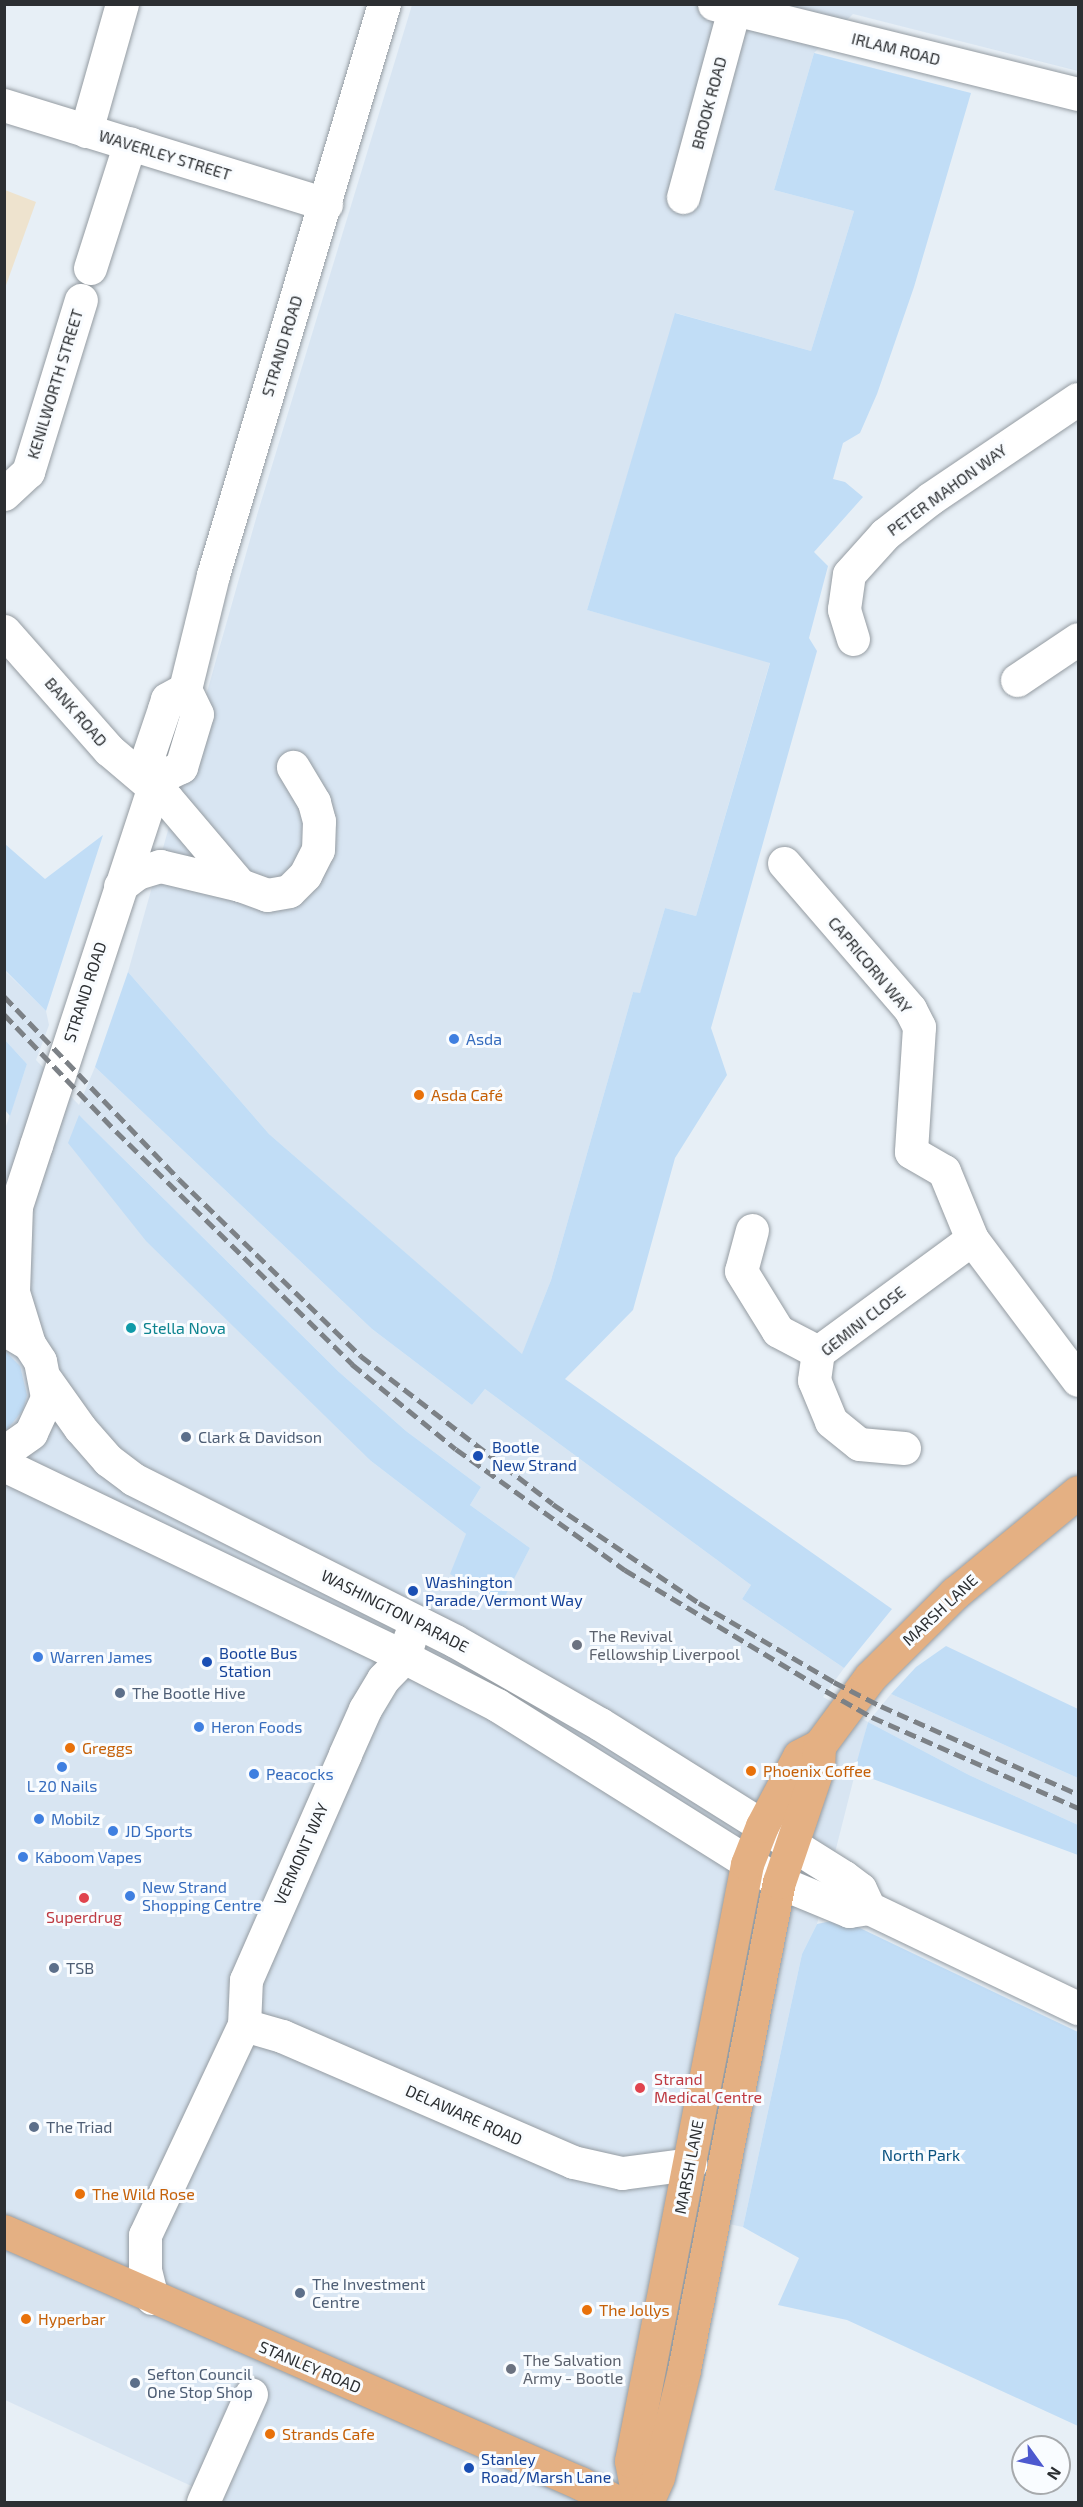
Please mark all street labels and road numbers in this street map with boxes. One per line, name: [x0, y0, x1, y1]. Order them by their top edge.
street label: IRLAM ROAD: [850, 29, 942, 69]
street label: BROOK ROAD: [687, 54, 731, 152]
street label: WAVERLEY STREET: [96, 126, 234, 184]
street label: STRAND ROAD: [258, 293, 306, 399]
street label: KENILWORTH STREET: [23, 307, 87, 461]
street label: PETER MAHON WAY: [883, 440, 1011, 540]
street label: BANK ROAD: [41, 674, 111, 750]
street label: CAPRICORN WAY: [824, 913, 916, 1017]
street label: STRAND ROAD: [60, 939, 110, 1045]
street label: GEMINI CLOSE: [817, 1282, 909, 1360]
street label: WASHINGTON PARADE: [318, 1566, 472, 1656]
street label: MARSH LANE: [899, 1570, 981, 1650]
street label: VERMONT WAY: [270, 1800, 332, 1908]
street label: DELAWARE ROAD: [403, 2081, 525, 2149]
street label: MARSH LANE: [670, 2118, 708, 2216]
street label: STANLEY ROAD: [256, 2337, 364, 2397]

